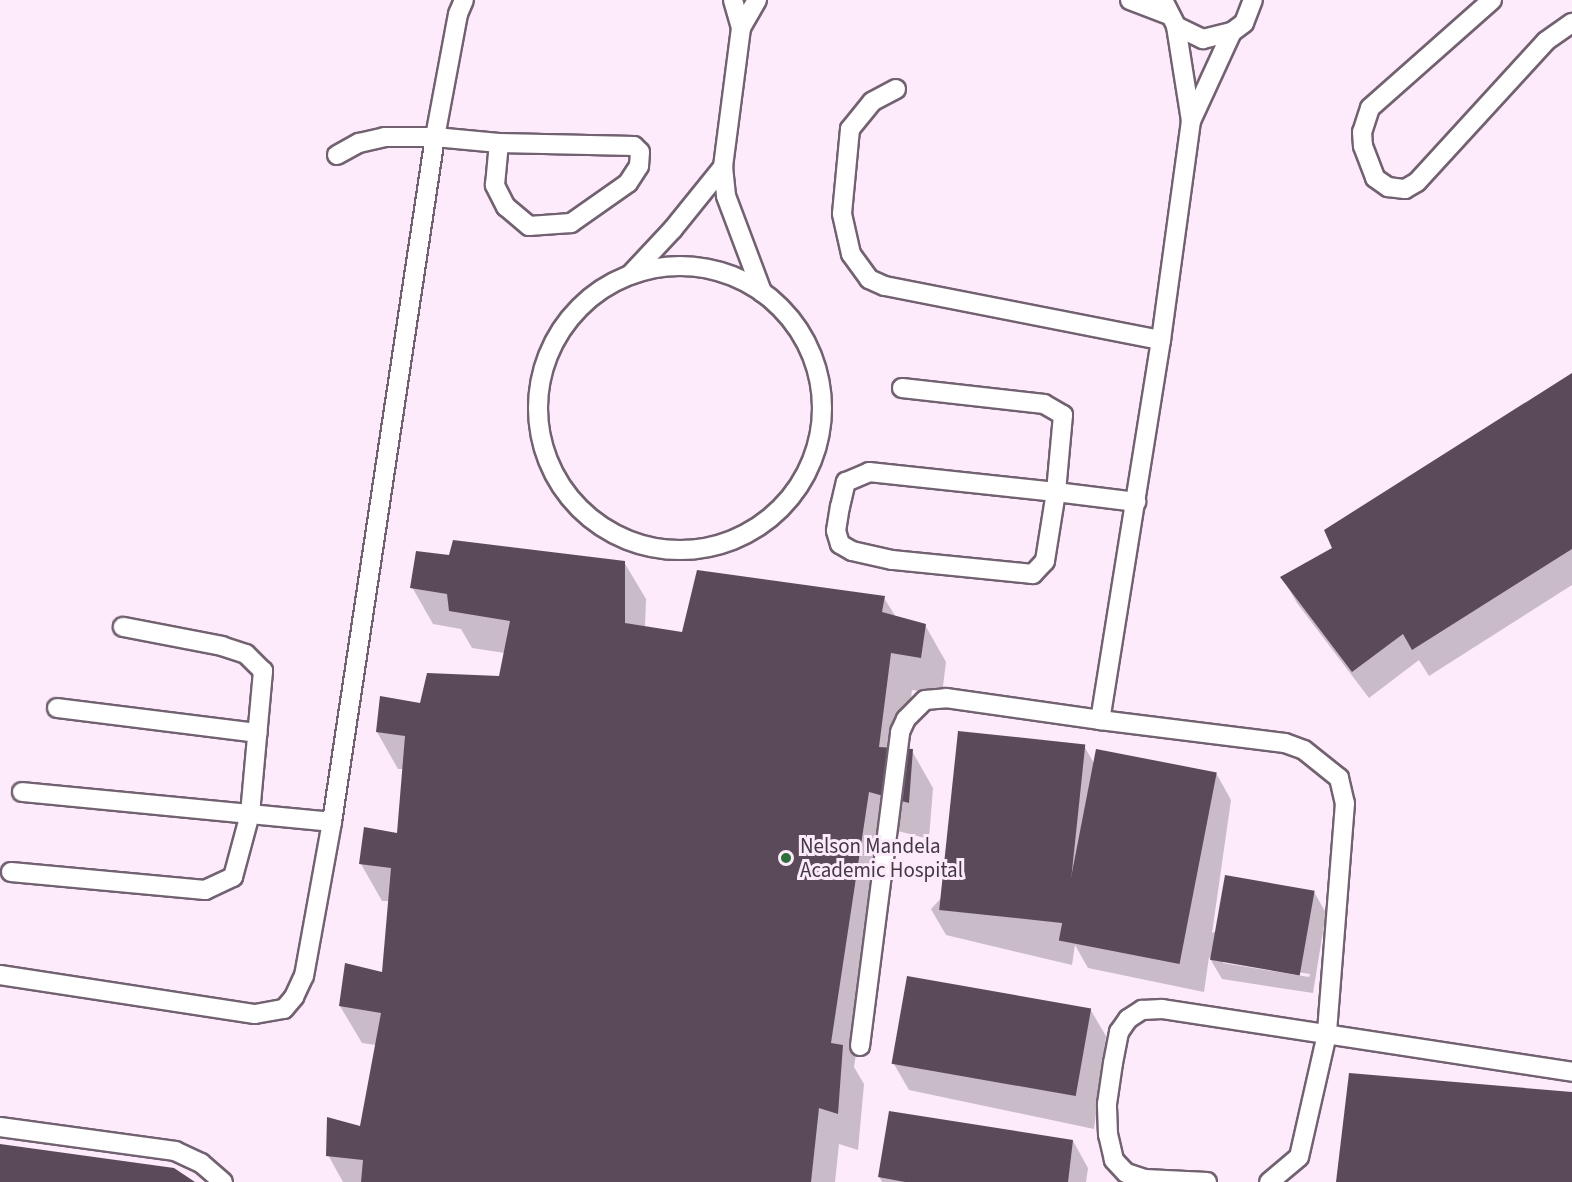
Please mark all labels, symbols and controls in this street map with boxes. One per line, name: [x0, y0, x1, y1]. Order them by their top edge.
place label: Nelson Mandela Academic Hospital: [800, 833, 963, 883]
marker: Nelson Mandela Academic Hospital: [777, 849, 795, 867]

